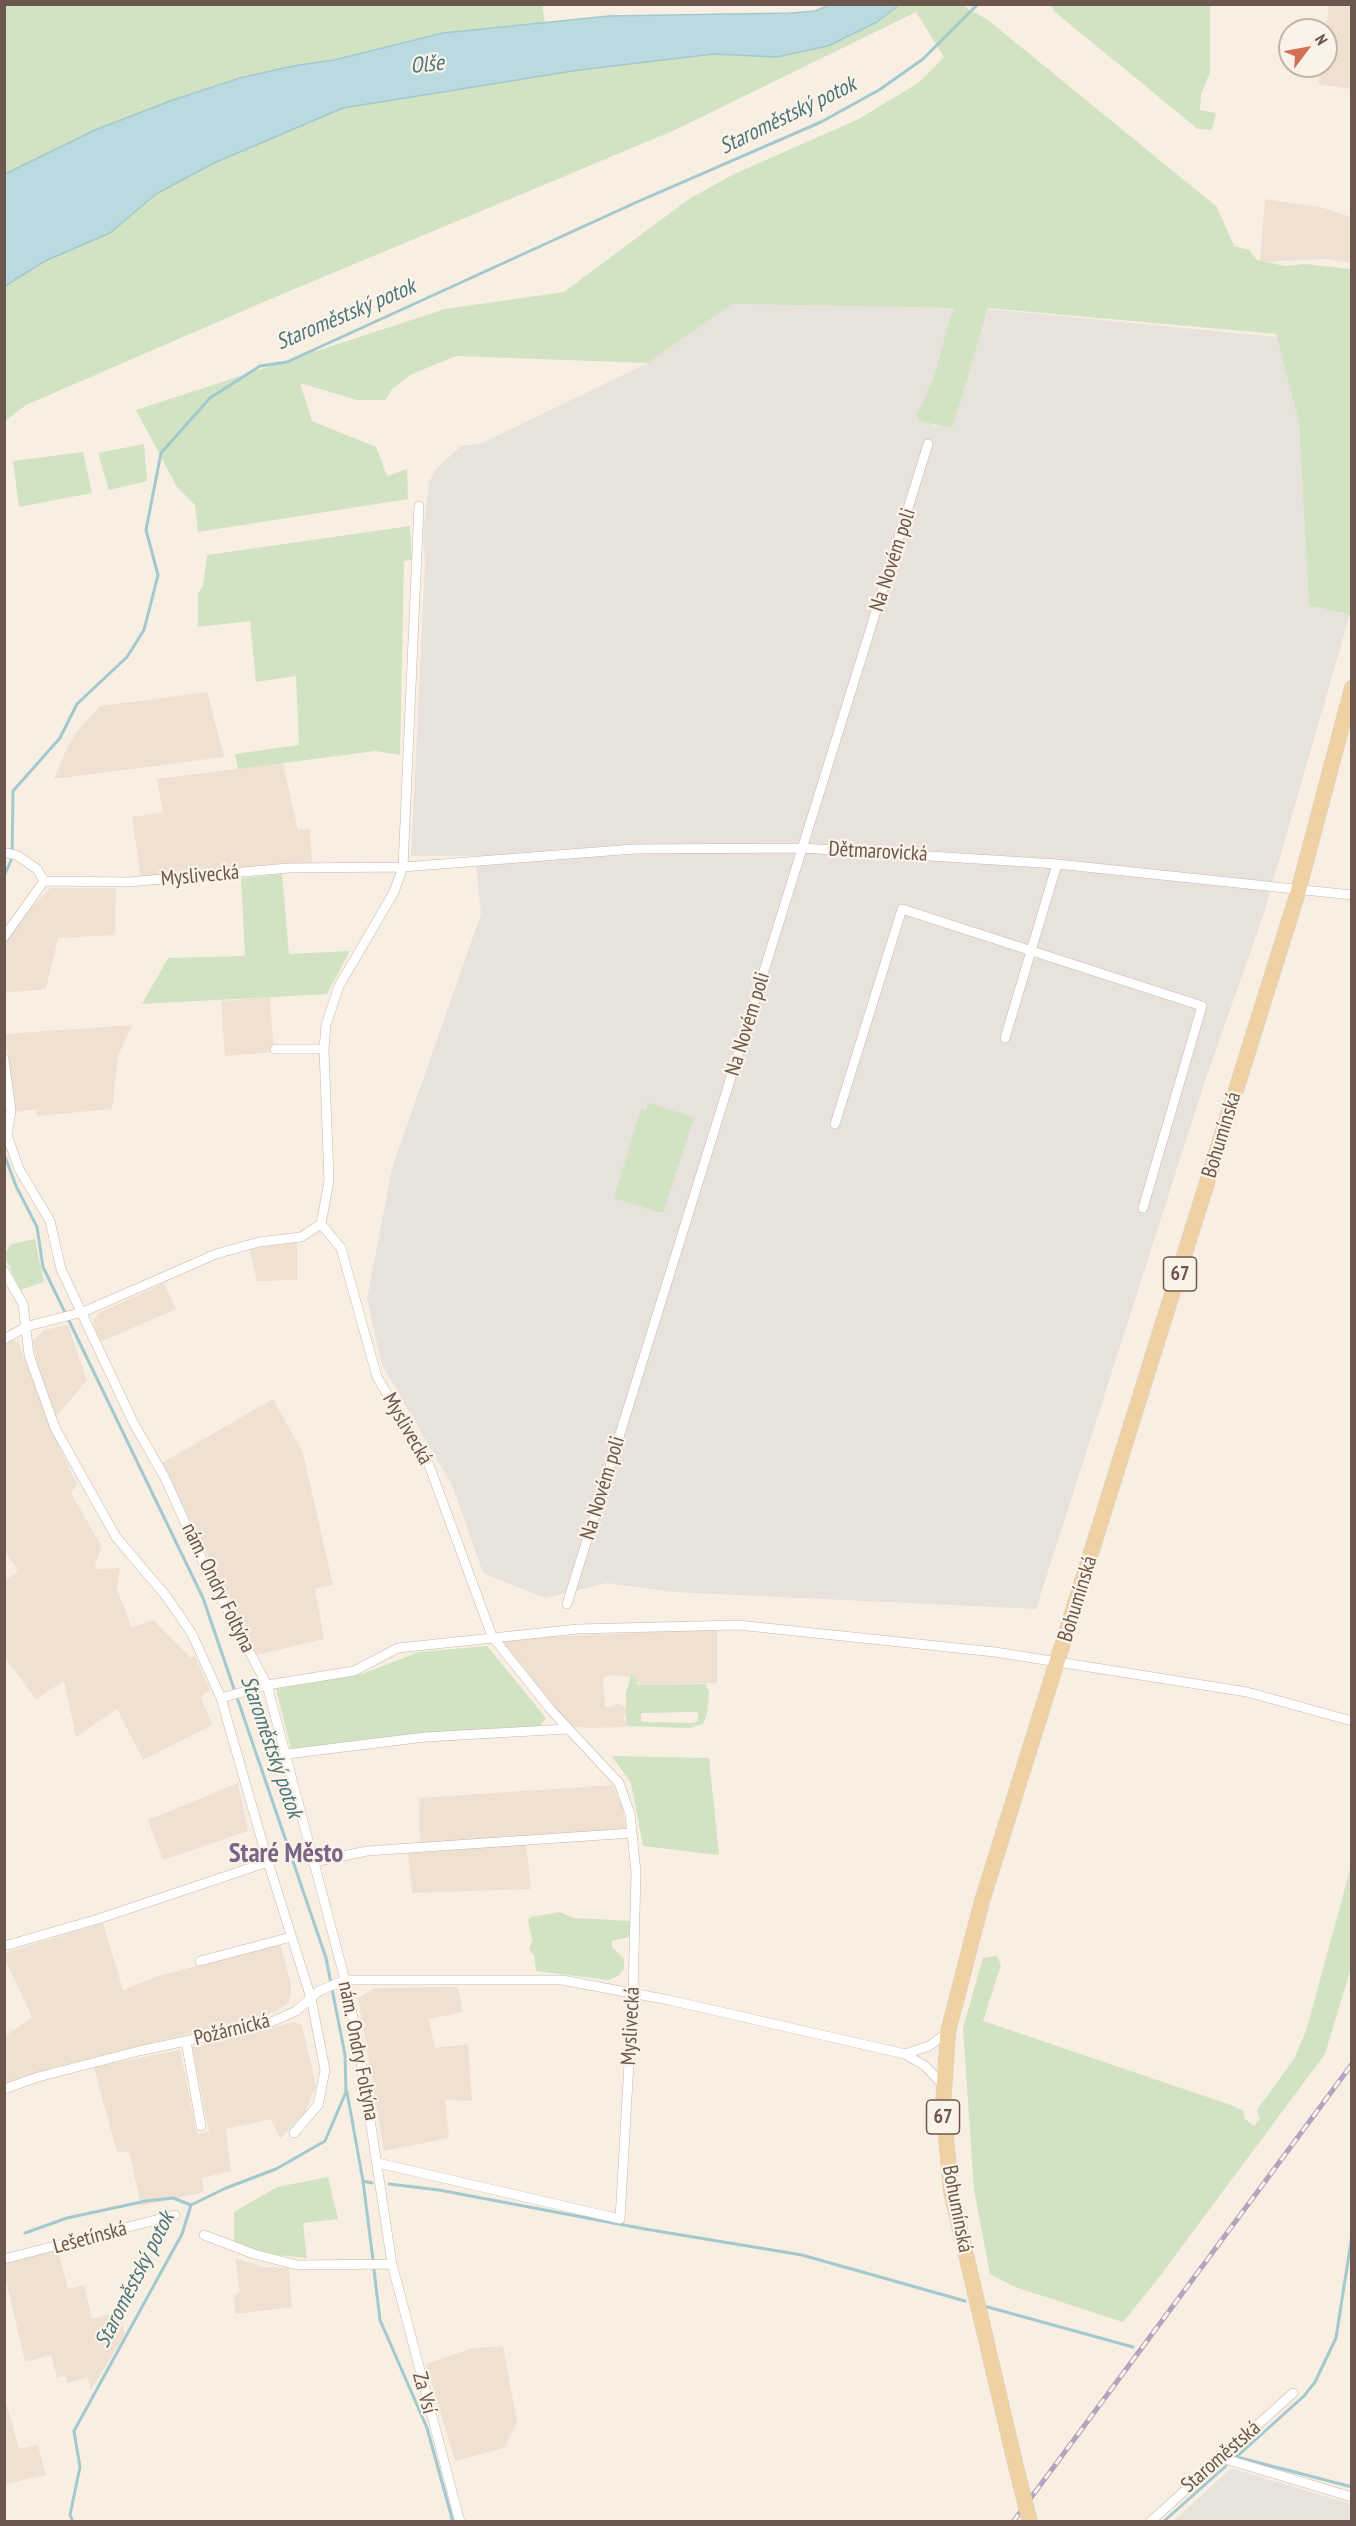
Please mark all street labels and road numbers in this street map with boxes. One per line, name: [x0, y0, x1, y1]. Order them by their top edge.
street label: Na Novém poli: [864, 505, 922, 615]
street label: Dětmarovická: [828, 837, 928, 867]
street label: Myslivecká: [160, 860, 240, 892]
street label: Na Novém poli: [720, 969, 776, 1079]
street label: Bohumínská: [1197, 1089, 1247, 1181]
road number: 67: [1164, 1257, 1196, 1291]
street label: Myslivecká: [376, 1389, 438, 1469]
street label: Na Novém poli: [575, 1433, 631, 1543]
street label: nám. Ondry Foltýna: [176, 1519, 260, 1657]
street label: Bohumínská: [1053, 1553, 1103, 1645]
street label: nám. Ondry Foltýna: [332, 1979, 384, 2123]
street label: Myslivecká: [616, 1986, 646, 2066]
street label: Požárnická: [192, 2008, 272, 2052]
road number: 67: [926, 2100, 960, 2134]
street label: Bohumínská: [936, 2163, 978, 2255]
street label: Lešetínská: [50, 2216, 130, 2260]
street label: Za Vsí: [406, 2369, 442, 2417]
street label: Staroměstská: [1176, 2416, 1266, 2498]

